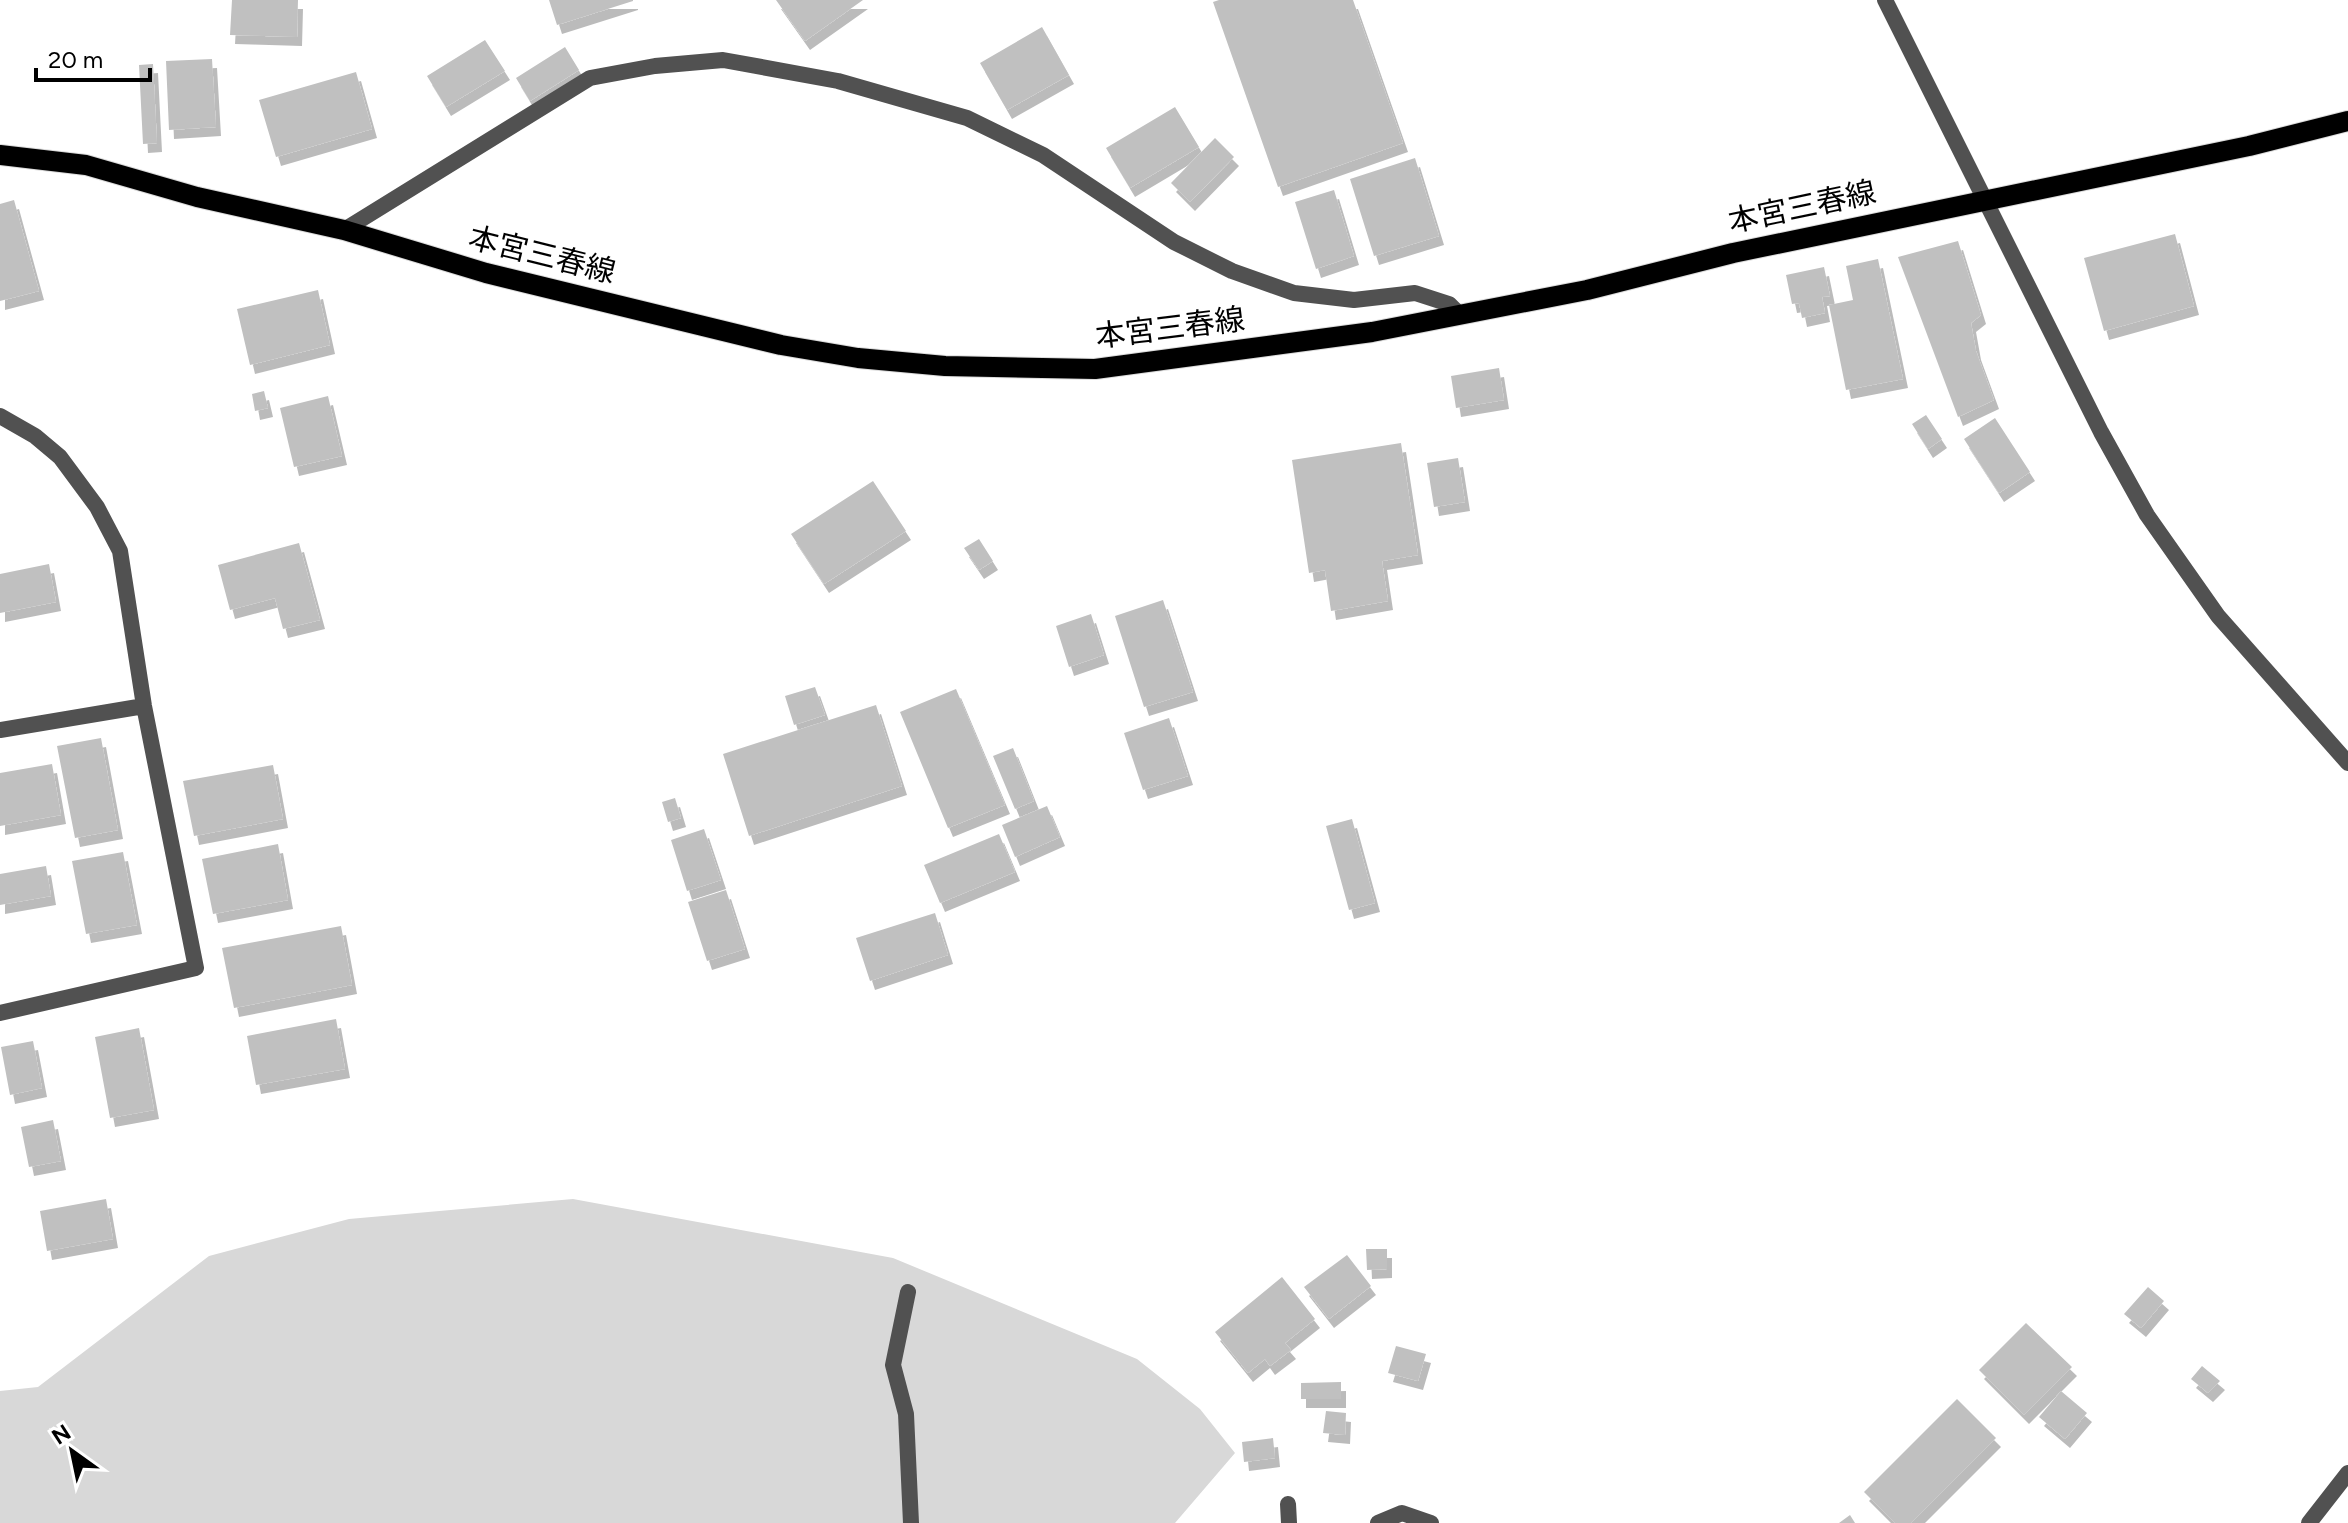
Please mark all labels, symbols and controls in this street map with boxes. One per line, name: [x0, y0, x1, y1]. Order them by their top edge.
scale bar: [36, 32, 150, 82]
text: 20 m: [48, 45, 103, 74]
street label: 本宮三春線: [1725, 173, 1879, 240]
street label: 本宮三春線: [465, 218, 619, 291]
street label: 本宮三春線: [1093, 300, 1247, 355]
north arrow: [32, 1411, 112, 1491]
text: N: [47, 1419, 76, 1451]

